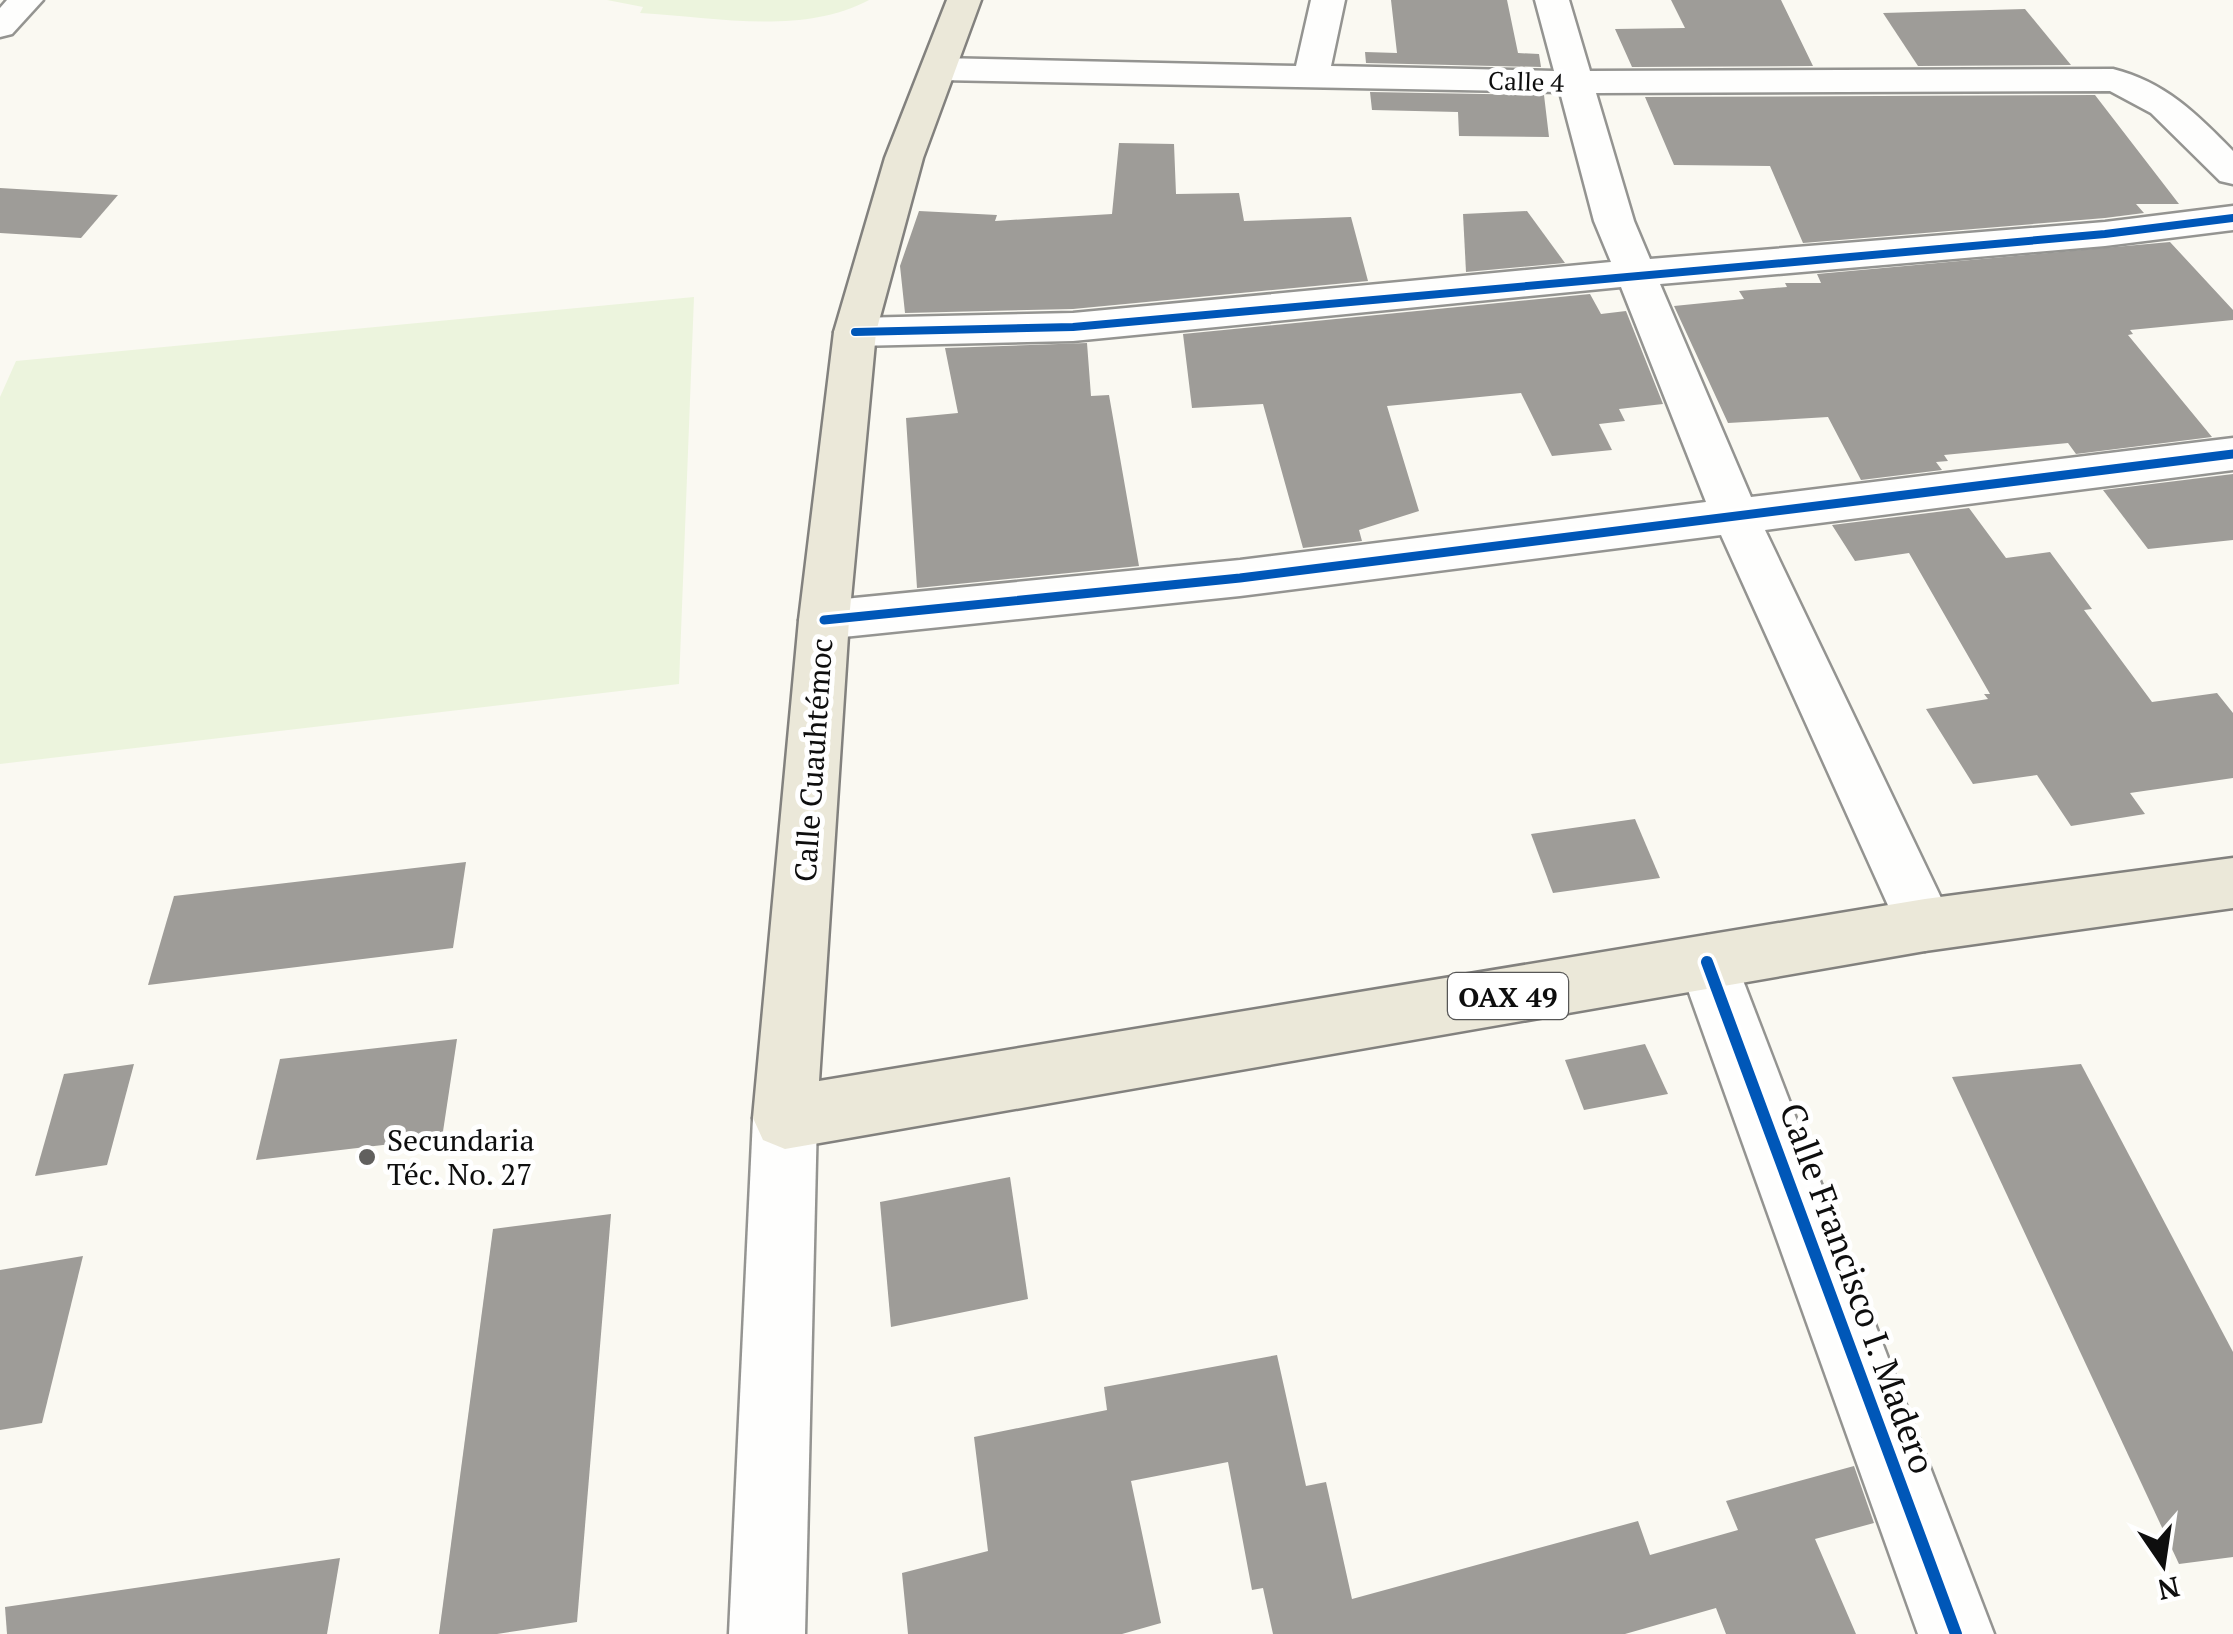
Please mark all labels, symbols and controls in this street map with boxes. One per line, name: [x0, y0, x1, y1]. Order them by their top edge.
street label: Calle 4: [1488, 63, 1565, 99]
street label: Calle Cuauhtémoc: [785, 637, 841, 883]
road number: OAX 49: [1448, 973, 1568, 1019]
street label: Calle Francisco I. Madero: [1770, 1096, 1946, 1480]
place label: Secundaria Téc. No. 27: [387, 1120, 535, 1194]
marker: Secundaria Téc. No. 27: [356, 1146, 378, 1168]
north arrow: [2113, 1514, 2213, 1614]
text: N: [2154, 1568, 2183, 1609]

